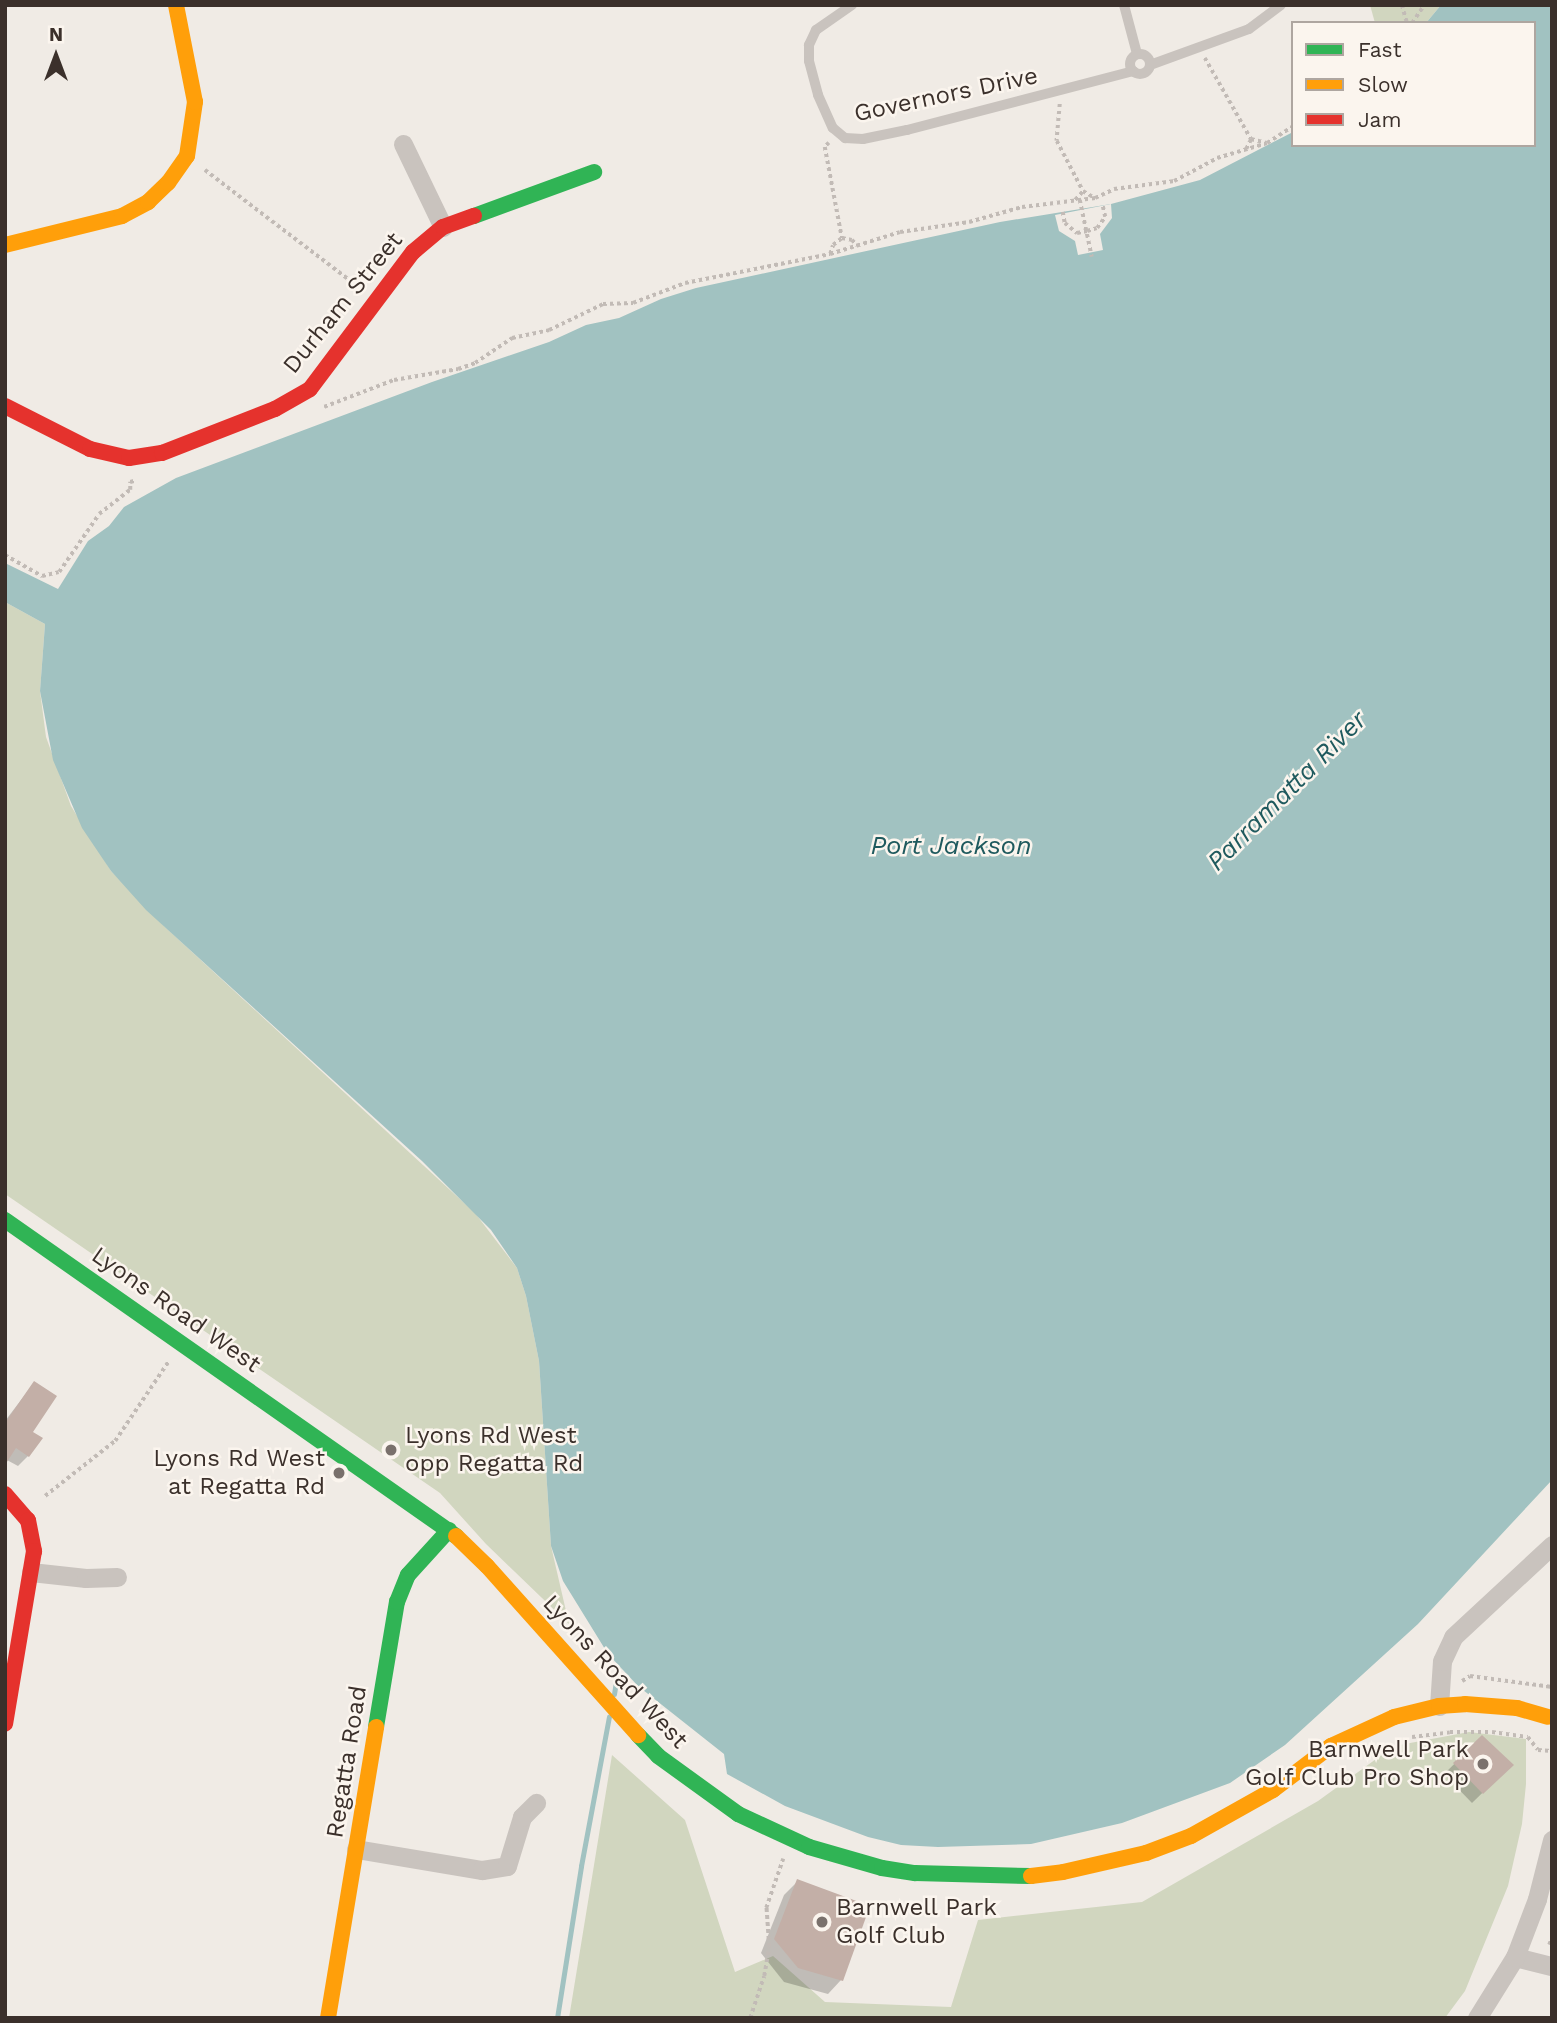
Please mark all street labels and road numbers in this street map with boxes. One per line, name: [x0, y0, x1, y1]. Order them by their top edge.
street label: Governors Drive: [852, 61, 1040, 129]
street label: Durham Street: [277, 226, 409, 380]
street label: Lyons Road West: [86, 1241, 266, 1379]
street label: Lyons Road West: [536, 1589, 694, 1755]
street label: Regatta Road: [321, 1684, 373, 1840]

